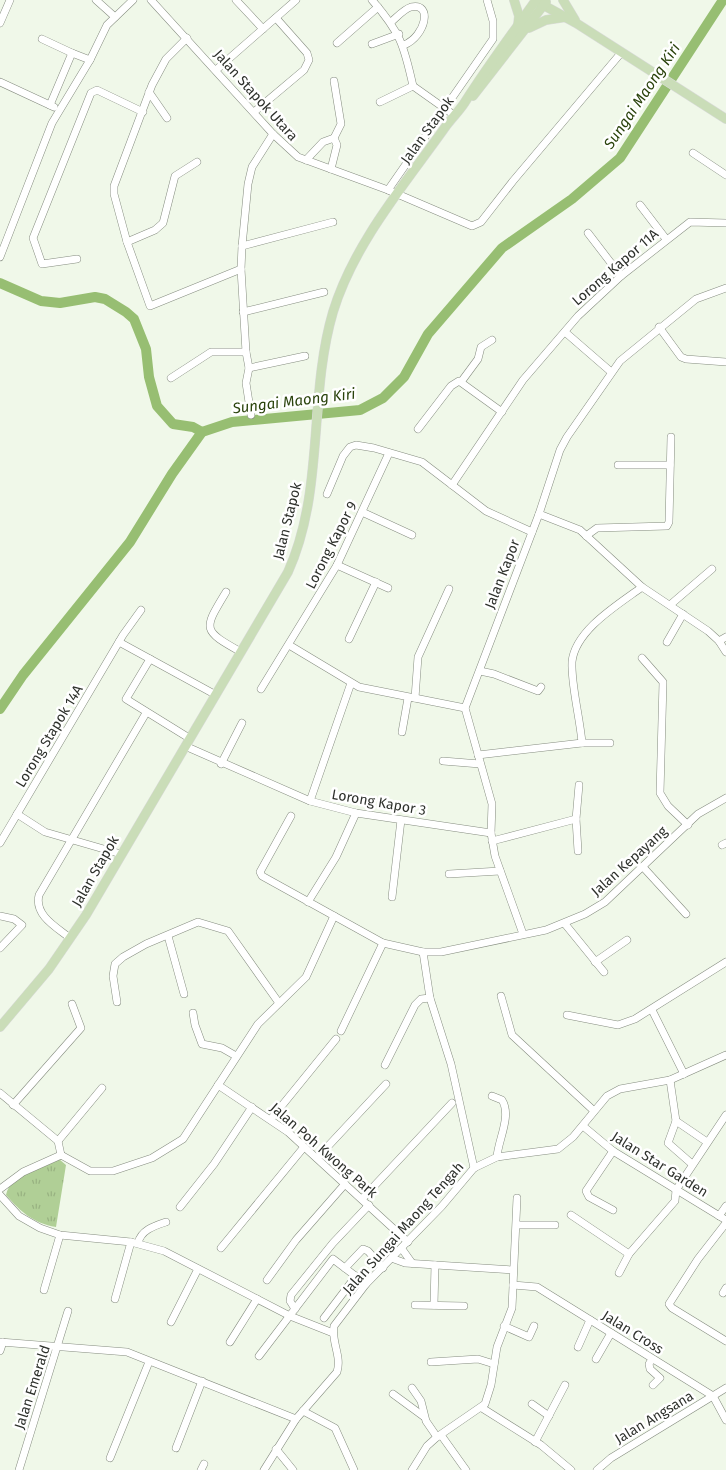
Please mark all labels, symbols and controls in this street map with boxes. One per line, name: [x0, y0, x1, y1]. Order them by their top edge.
water label: Sungai Maong Kiri: [599, 40, 684, 153]
street label: Jalan Stapok Utara: [210, 46, 301, 145]
street label: Jalan Stapok: [397, 93, 458, 167]
street label: Lorong Kapor 11A: [569, 225, 662, 309]
water label: Sungai Maong Kiri: [231, 385, 356, 418]
street label: Jalan Stapok: [270, 480, 306, 562]
street label: Lorong Kapor 9: [302, 499, 361, 592]
street label: Jalan Kapor: [481, 537, 524, 611]
street label: Lorong Stapok 14A: [12, 682, 87, 790]
street label: Lorong Kapor 3: [330, 786, 427, 819]
street label: Jalan Kepayang: [588, 822, 671, 900]
street label: Jalan Stapok: [68, 832, 123, 910]
street label: Jalan Poh Kwong Park: [267, 1099, 381, 1202]
street label: Jalan Star Garden: [608, 1128, 711, 1201]
street label: Jalan Sungai Maong Tengah: [339, 1159, 467, 1298]
street label: Jalan Cross: [599, 1307, 667, 1358]
street label: Jalan Emerald: [11, 1343, 54, 1431]
street label: Jalan Angsana: [612, 1387, 697, 1448]

